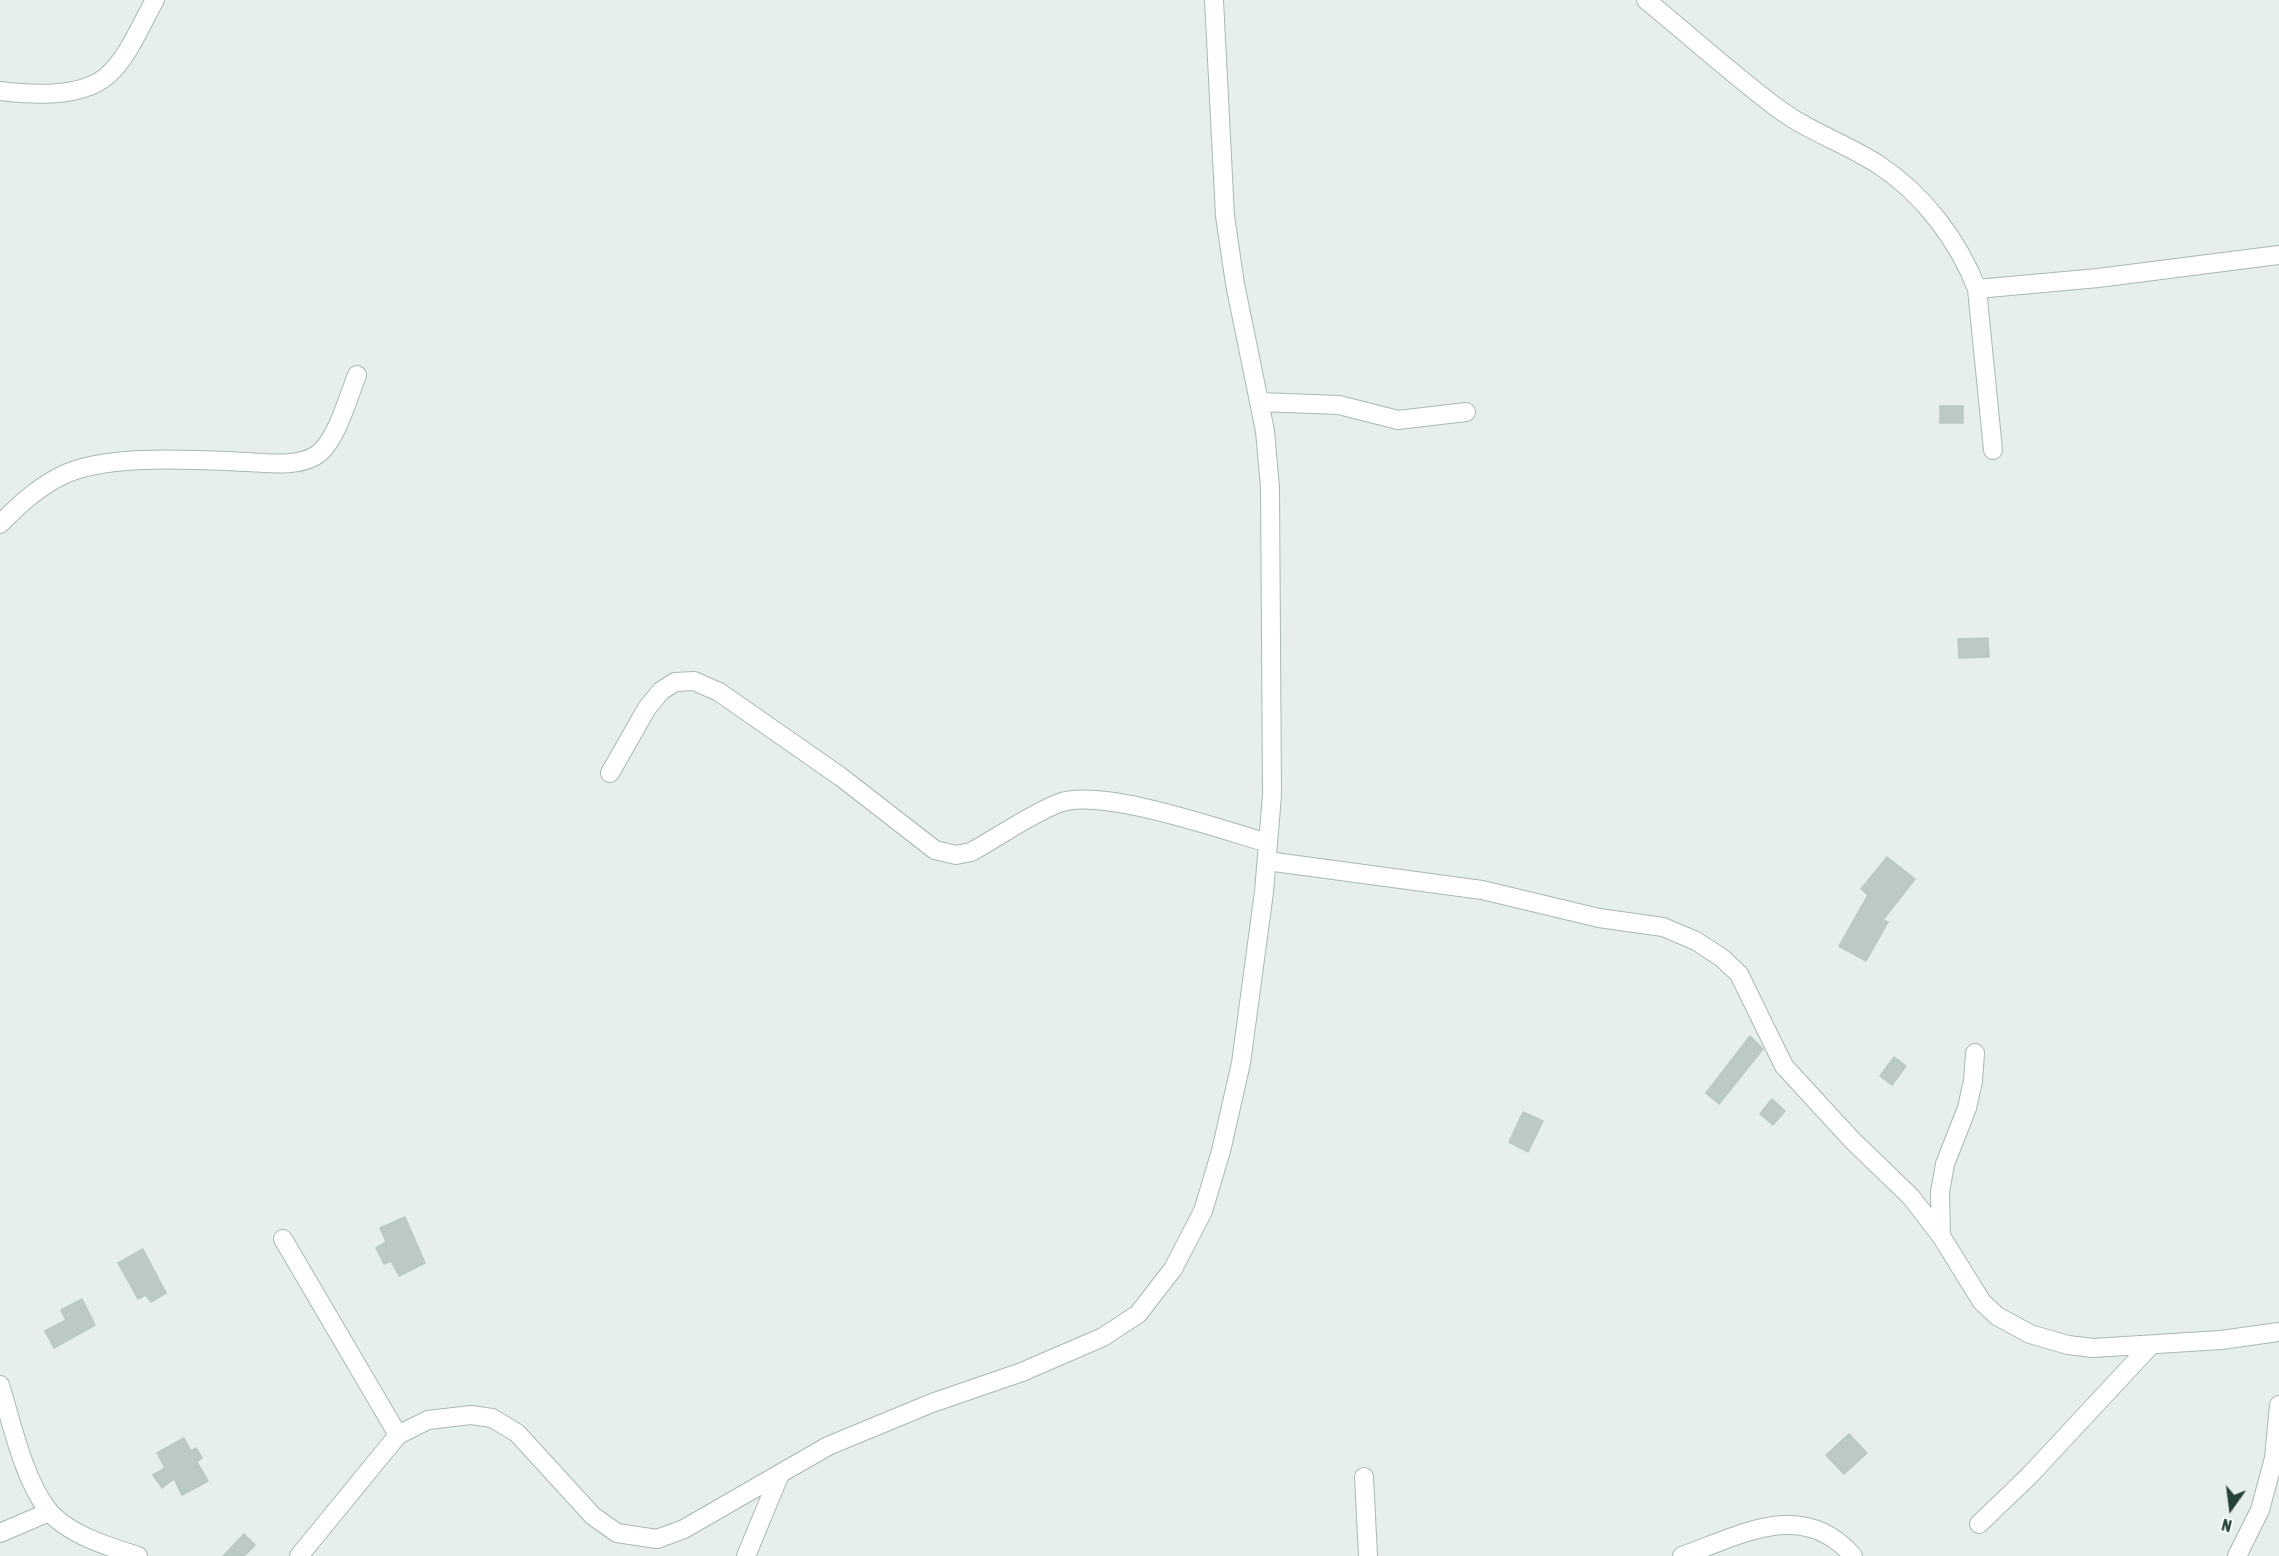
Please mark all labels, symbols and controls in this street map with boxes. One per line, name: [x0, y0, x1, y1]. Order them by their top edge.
north arrow: [2201, 1478, 2261, 1538]
text: N: [2220, 1516, 2233, 1535]

